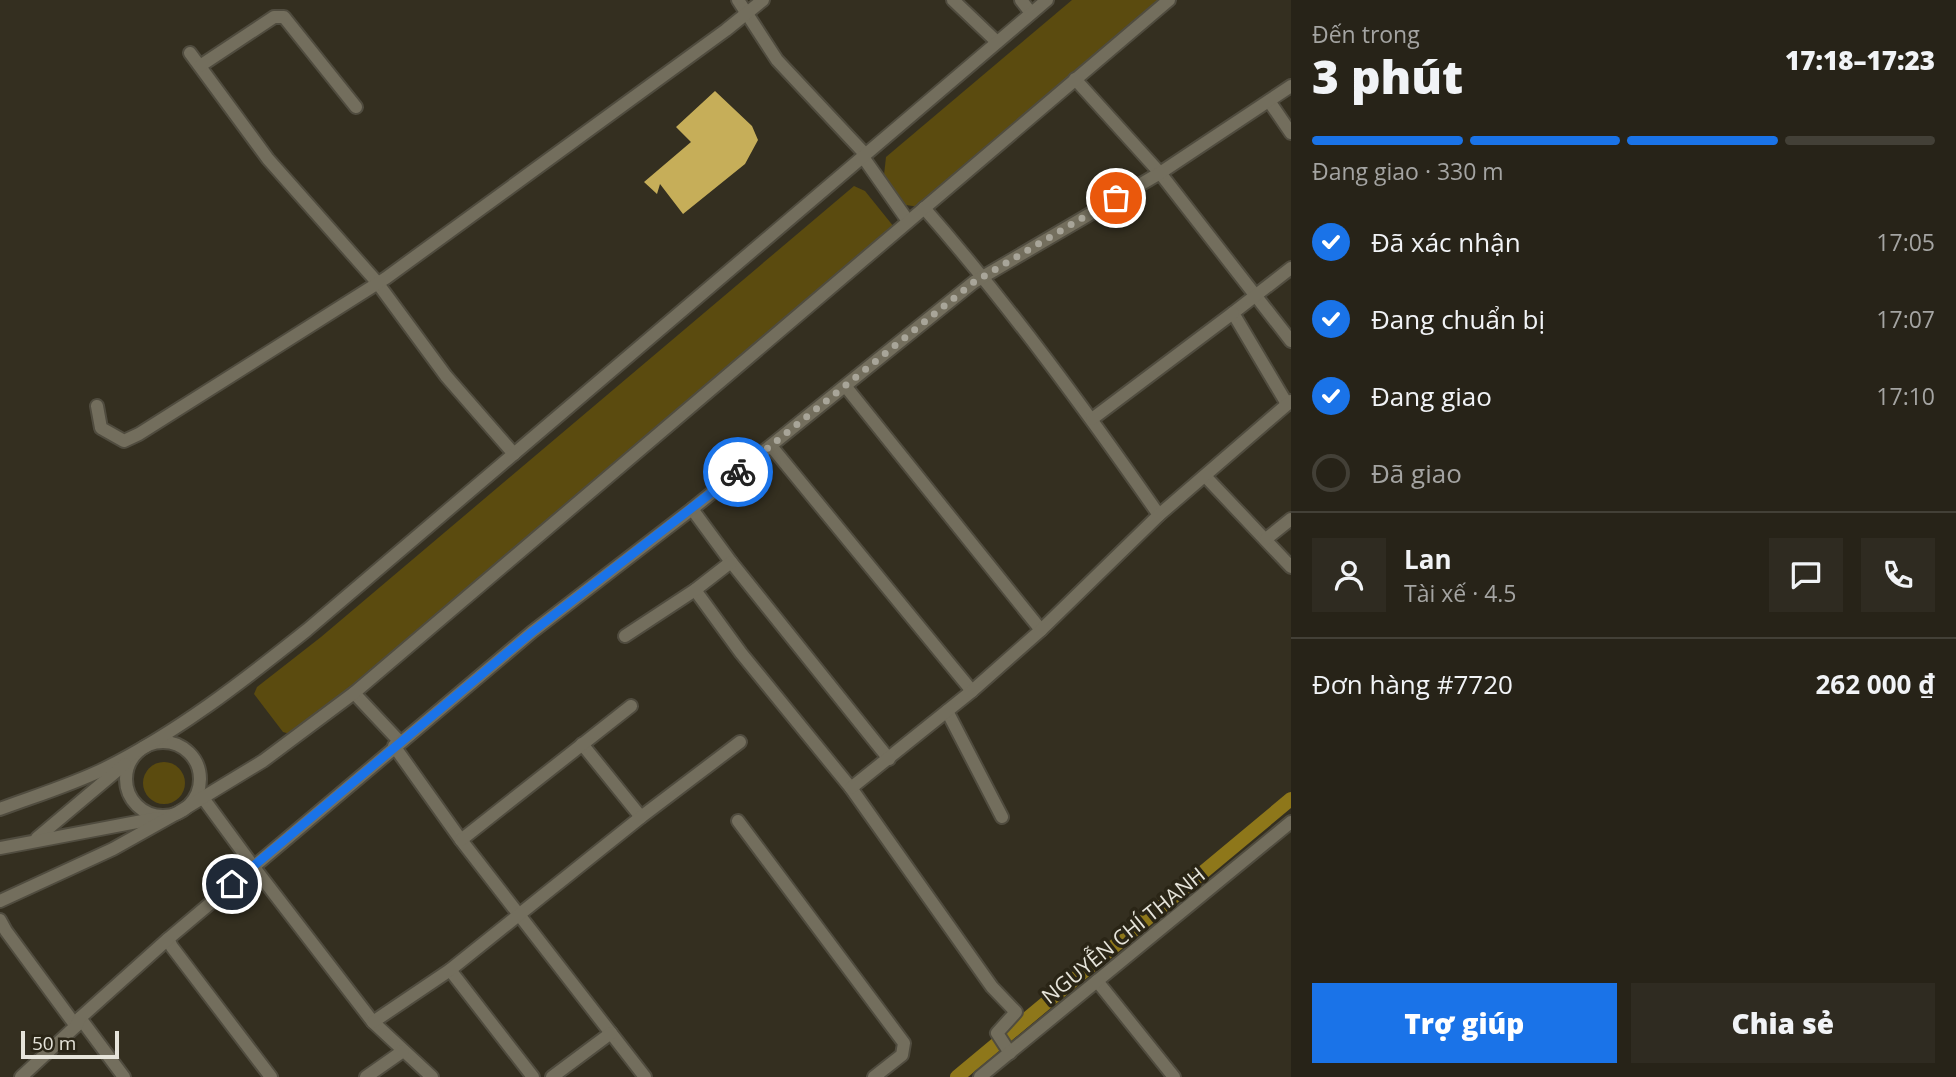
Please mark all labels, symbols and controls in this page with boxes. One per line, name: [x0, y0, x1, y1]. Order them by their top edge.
text: Đến trong: [1312, 18, 1420, 50]
text: 17:18–17:23: [1785, 42, 1935, 78]
text: 3 phút: [1312, 45, 1463, 107]
text: Đang giao · 330 m: [1312, 155, 1504, 187]
pin: [1086, 168, 1146, 228]
icon: bag: [1097, 179, 1135, 217]
icon: check: [1312, 223, 1350, 261]
text: Đã xác nhận: [1371, 224, 1521, 260]
text: 17:05: [1876, 226, 1935, 258]
icon: check: [1312, 300, 1350, 338]
text: Đang chuẩn bị: [1371, 301, 1545, 337]
text: 17:07: [1876, 303, 1935, 335]
icon: check: [1312, 377, 1350, 415]
text: Đang giao: [1371, 378, 1492, 414]
text: 17:10: [1876, 380, 1935, 412]
courier: [703, 437, 773, 507]
icon: bike: [719, 453, 757, 491]
text: Đã giao: [1371, 455, 1462, 491]
button: person: [1312, 538, 1386, 612]
button: chat: [1769, 538, 1843, 612]
button: phone: [1861, 538, 1935, 612]
text: Lan: [1404, 541, 1451, 577]
text: Tài xế · 4.5: [1404, 577, 1517, 609]
text: Đơn hàng #7720: [1312, 666, 1513, 702]
text: 262 000 ₫: [1815, 666, 1935, 702]
pin: [202, 854, 262, 914]
street label: NGUYỄN CHÍ THANH: [1034, 859, 1211, 1010]
icon: home: [213, 865, 251, 903]
button: Trợ giúp: [1312, 983, 1617, 1063]
button: Chia sẻ: [1631, 983, 1935, 1063]
scale bar: [21, 1028, 119, 1060]
text: 50 m: [32, 1030, 76, 1056]

